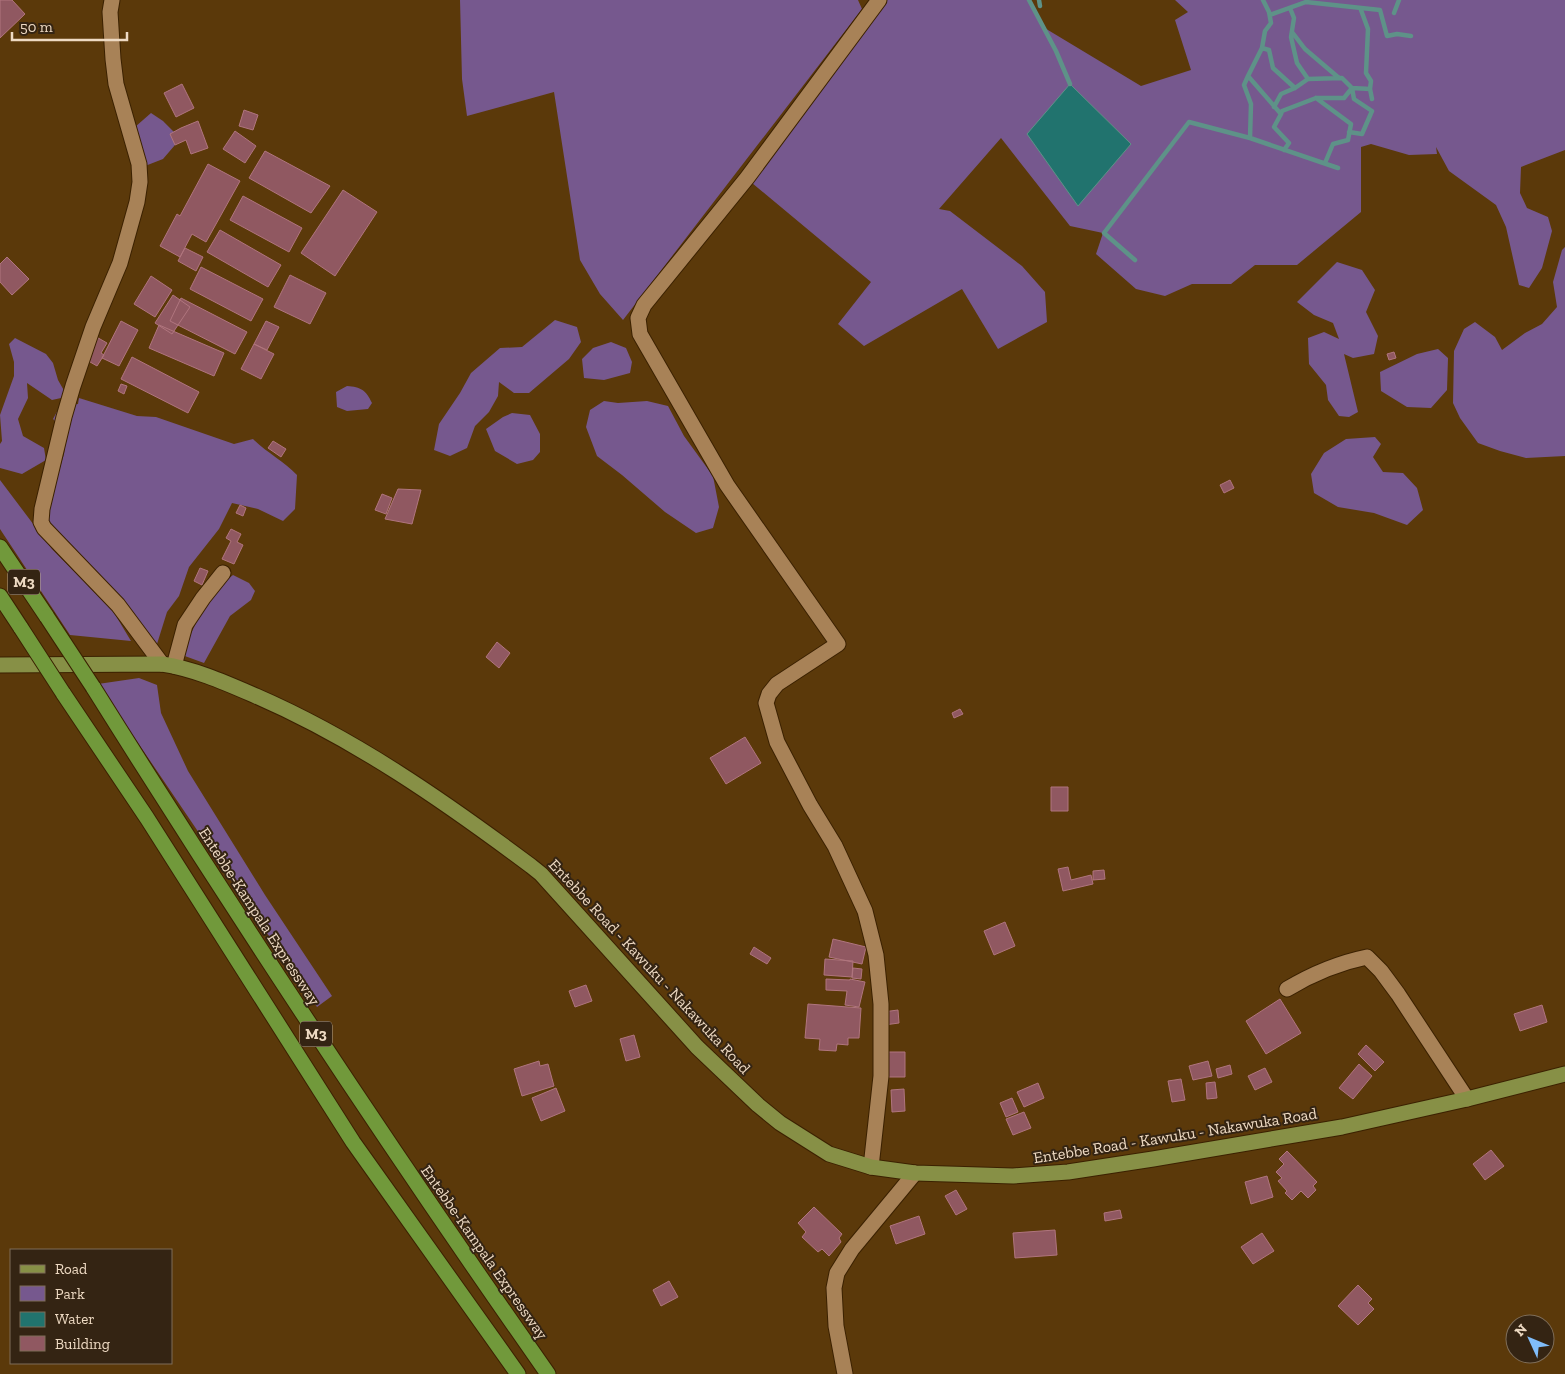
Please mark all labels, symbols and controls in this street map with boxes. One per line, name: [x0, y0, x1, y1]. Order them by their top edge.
scale bar: [12, 10, 128, 42]
text: 50 m: [20, 18, 53, 36]
road number: M3: [8, 570, 40, 594]
street label: Entebbe-Kampala Expressway: [195, 824, 325, 1009]
street label: Entebbe Road - Kawuku - Nakawuka Road: [545, 855, 755, 1078]
road number: M3: [300, 1022, 332, 1046]
street label: Entebbe Road - Kawuku - Nakawuka Road: [1032, 1104, 1318, 1167]
street label: Entebbe-Kampala Expressway: [417, 1162, 553, 1344]
legend: [10, 1249, 172, 1364]
text: Road: [55, 1260, 88, 1278]
text: Park: [55, 1285, 85, 1303]
text: Water: [55, 1310, 95, 1328]
north arrow: [1505, 1314, 1555, 1364]
text: N: [1511, 1320, 1531, 1340]
text: Building: [55, 1335, 110, 1353]

